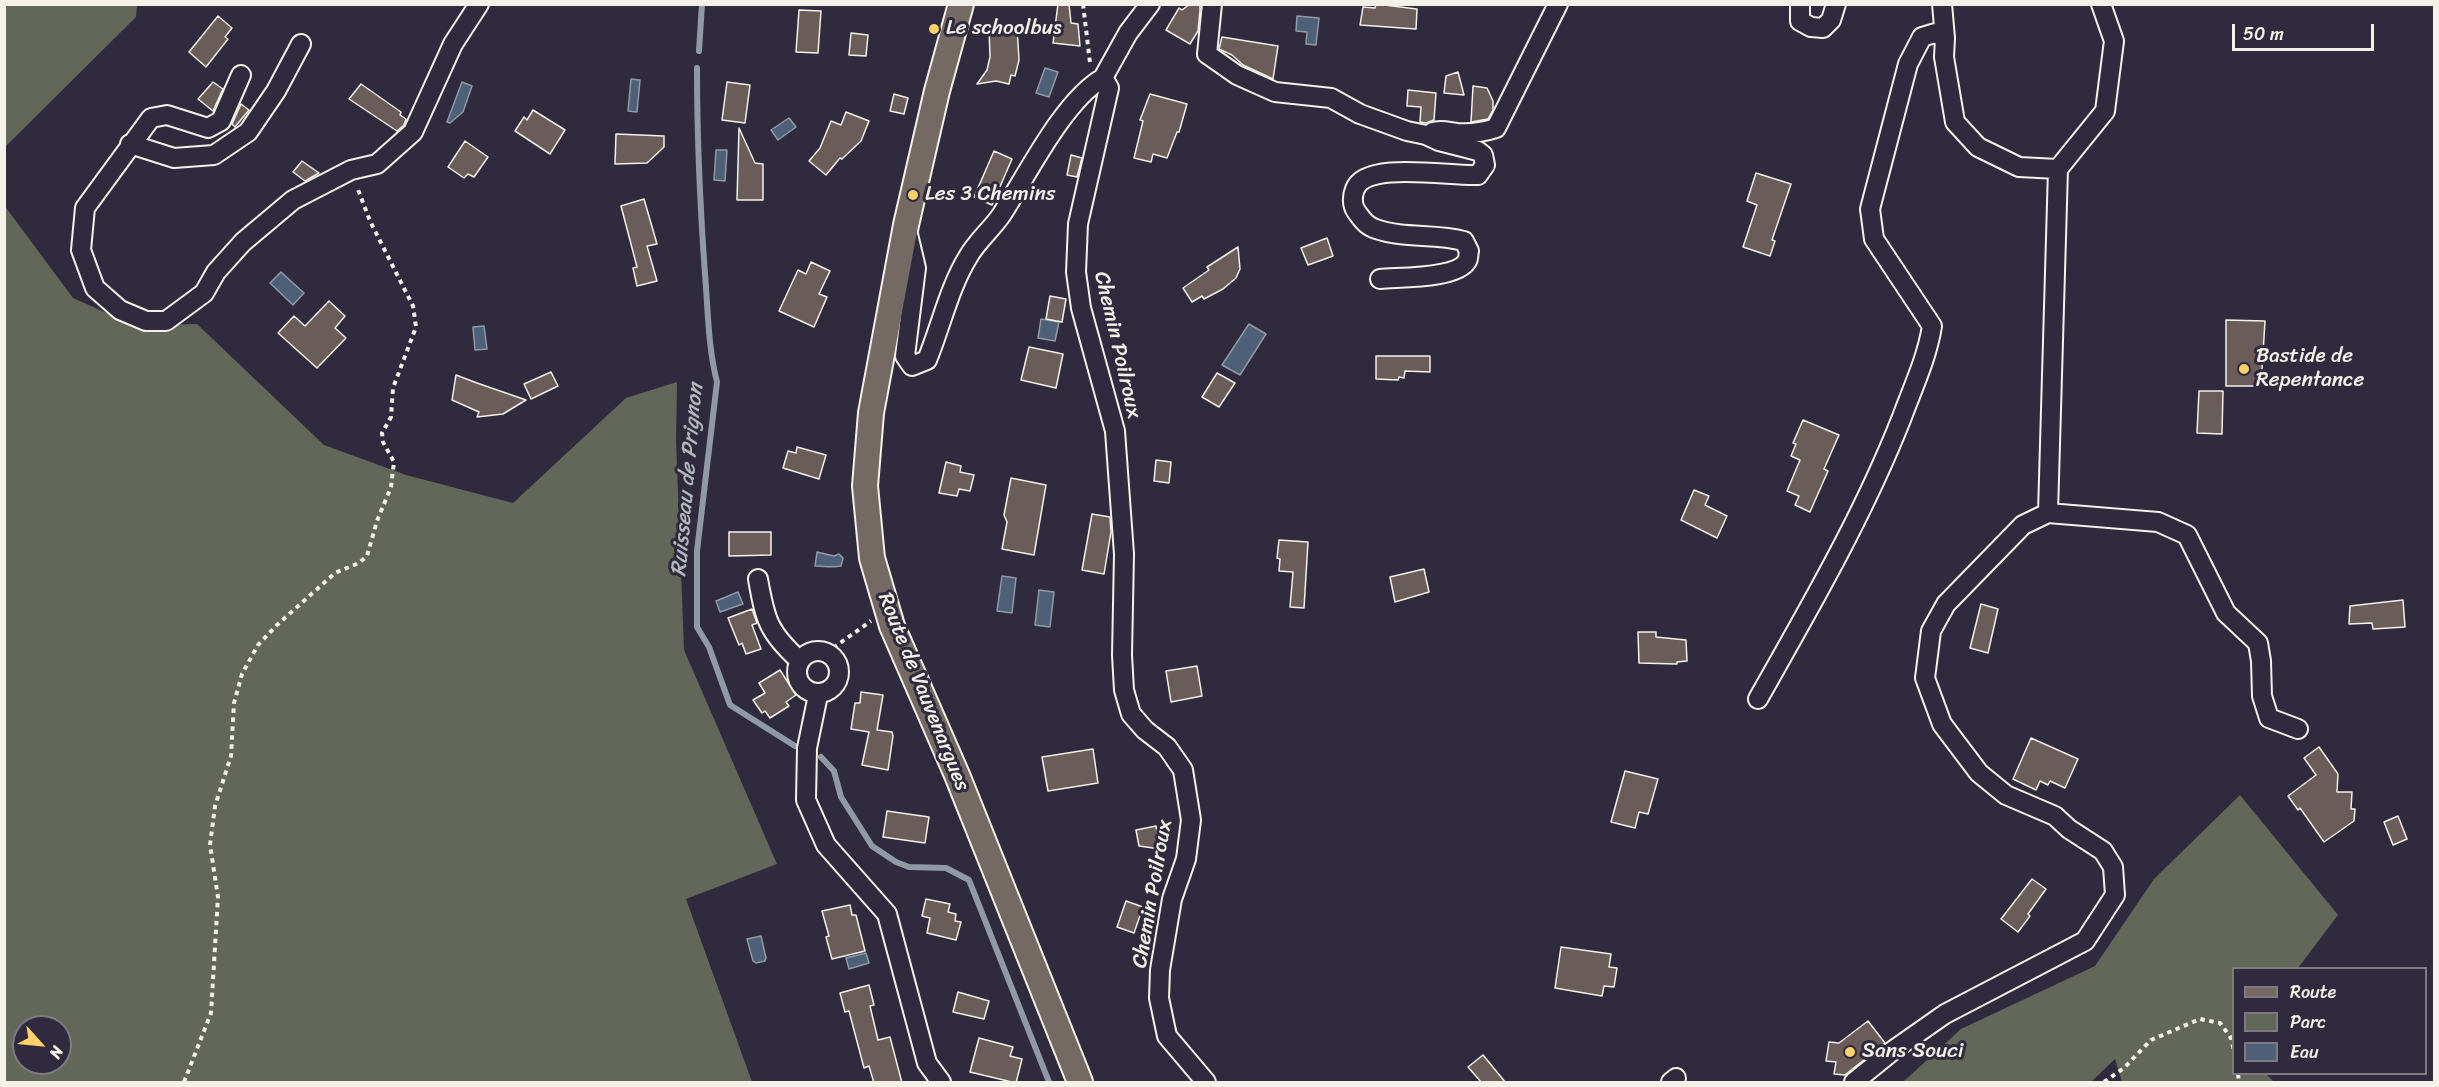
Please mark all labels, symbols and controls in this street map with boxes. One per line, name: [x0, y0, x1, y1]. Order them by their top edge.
scale bar: [2235, 12, 2378, 50]
place label: Le schoolbus: [946, 16, 1061, 42]
text: 50 m: [2243, 18, 2284, 50]
marker: Le schoolbus: [927, 22, 941, 36]
place label: Les 3 Chemins: [925, 182, 1055, 208]
marker: Les 3 Chemins: [906, 188, 920, 202]
street label: Chemin Poilroux: [1088, 269, 1146, 421]
place label: Bastide de Repentance: [2256, 344, 2364, 394]
marker: Bastide de Repentance: [2237, 362, 2251, 376]
water label: Ruisseau de Prignon: [666, 382, 710, 578]
street label: Route de Vauvenargues: [872, 589, 974, 795]
street label: Chemin Poilroux: [1128, 818, 1178, 970]
legend: [2232, 967, 2427, 1075]
text: Route: [2290, 976, 2336, 1008]
text: Parc: [2290, 1006, 2326, 1038]
north arrow: [12, 1015, 72, 1075]
text: Eau: [2290, 1036, 2319, 1068]
place label: Sans Souci: [1862, 1039, 1964, 1065]
text: N: [41, 1041, 72, 1064]
marker: Sans Souci: [1843, 1045, 1857, 1059]

